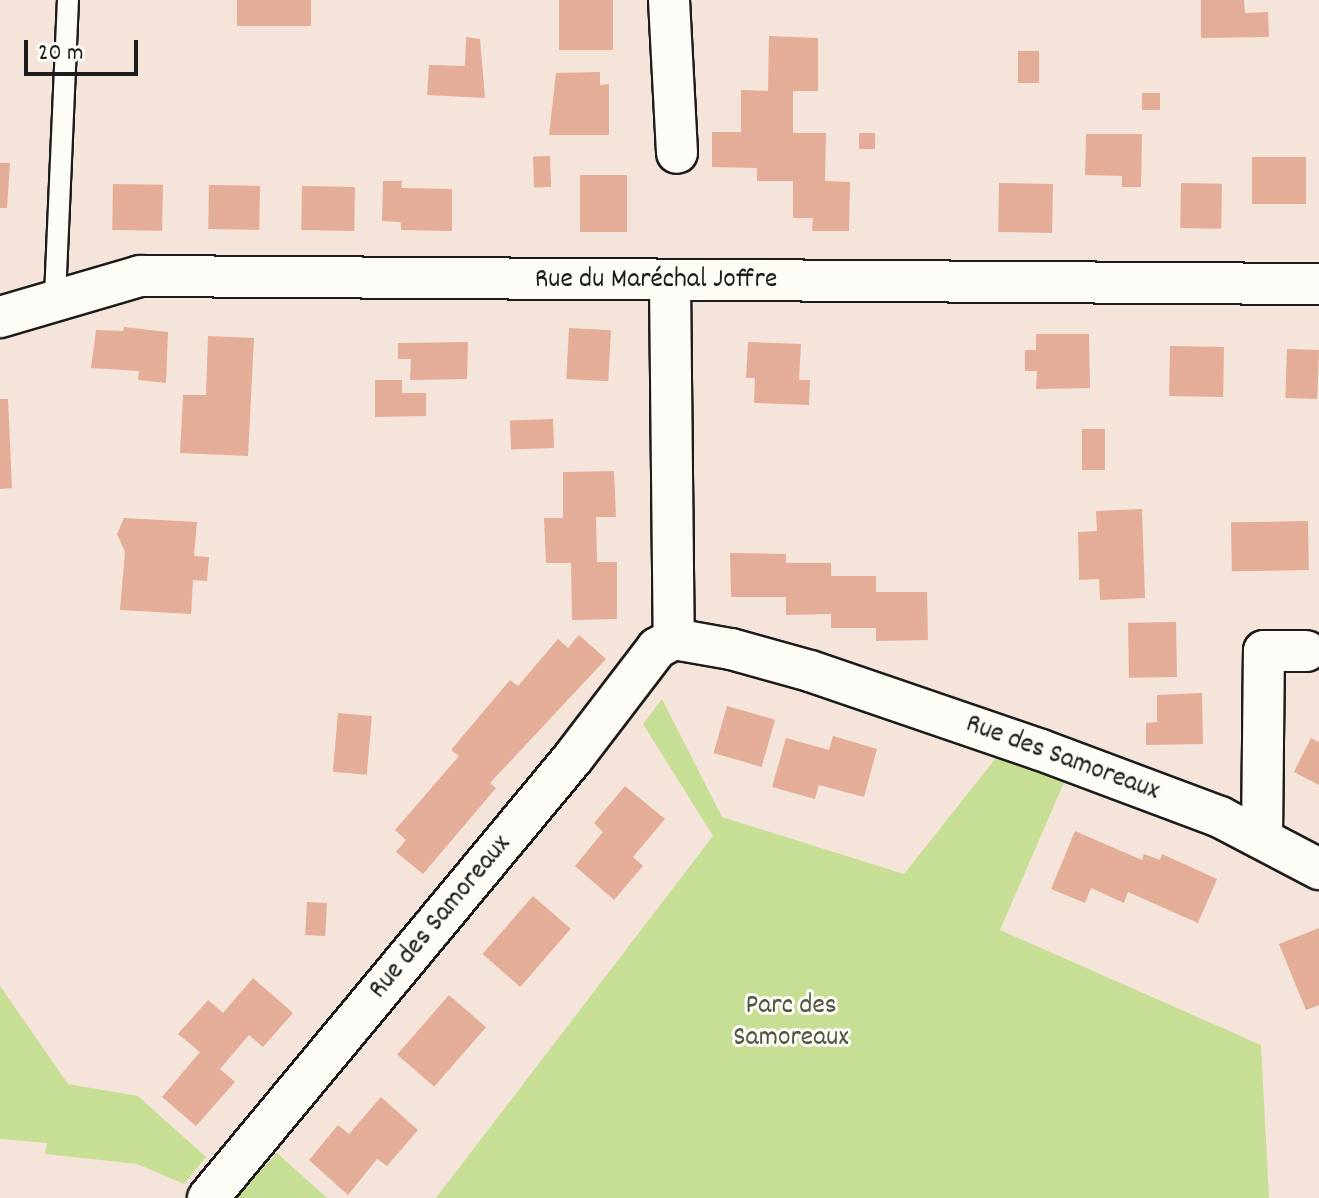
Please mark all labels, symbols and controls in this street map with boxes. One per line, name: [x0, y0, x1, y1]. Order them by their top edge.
scale bar: [28, 24, 142, 74]
text: 20 m: [38, 37, 84, 71]
street label: Rue du Maréchal Joffre: [535, 264, 777, 298]
street label: Rue des Samoreaux: [961, 708, 1163, 810]
street label: Rue des Samoreaux: [363, 829, 519, 1007]
park label: Parc des Samoreaux: [733, 990, 849, 1056]

